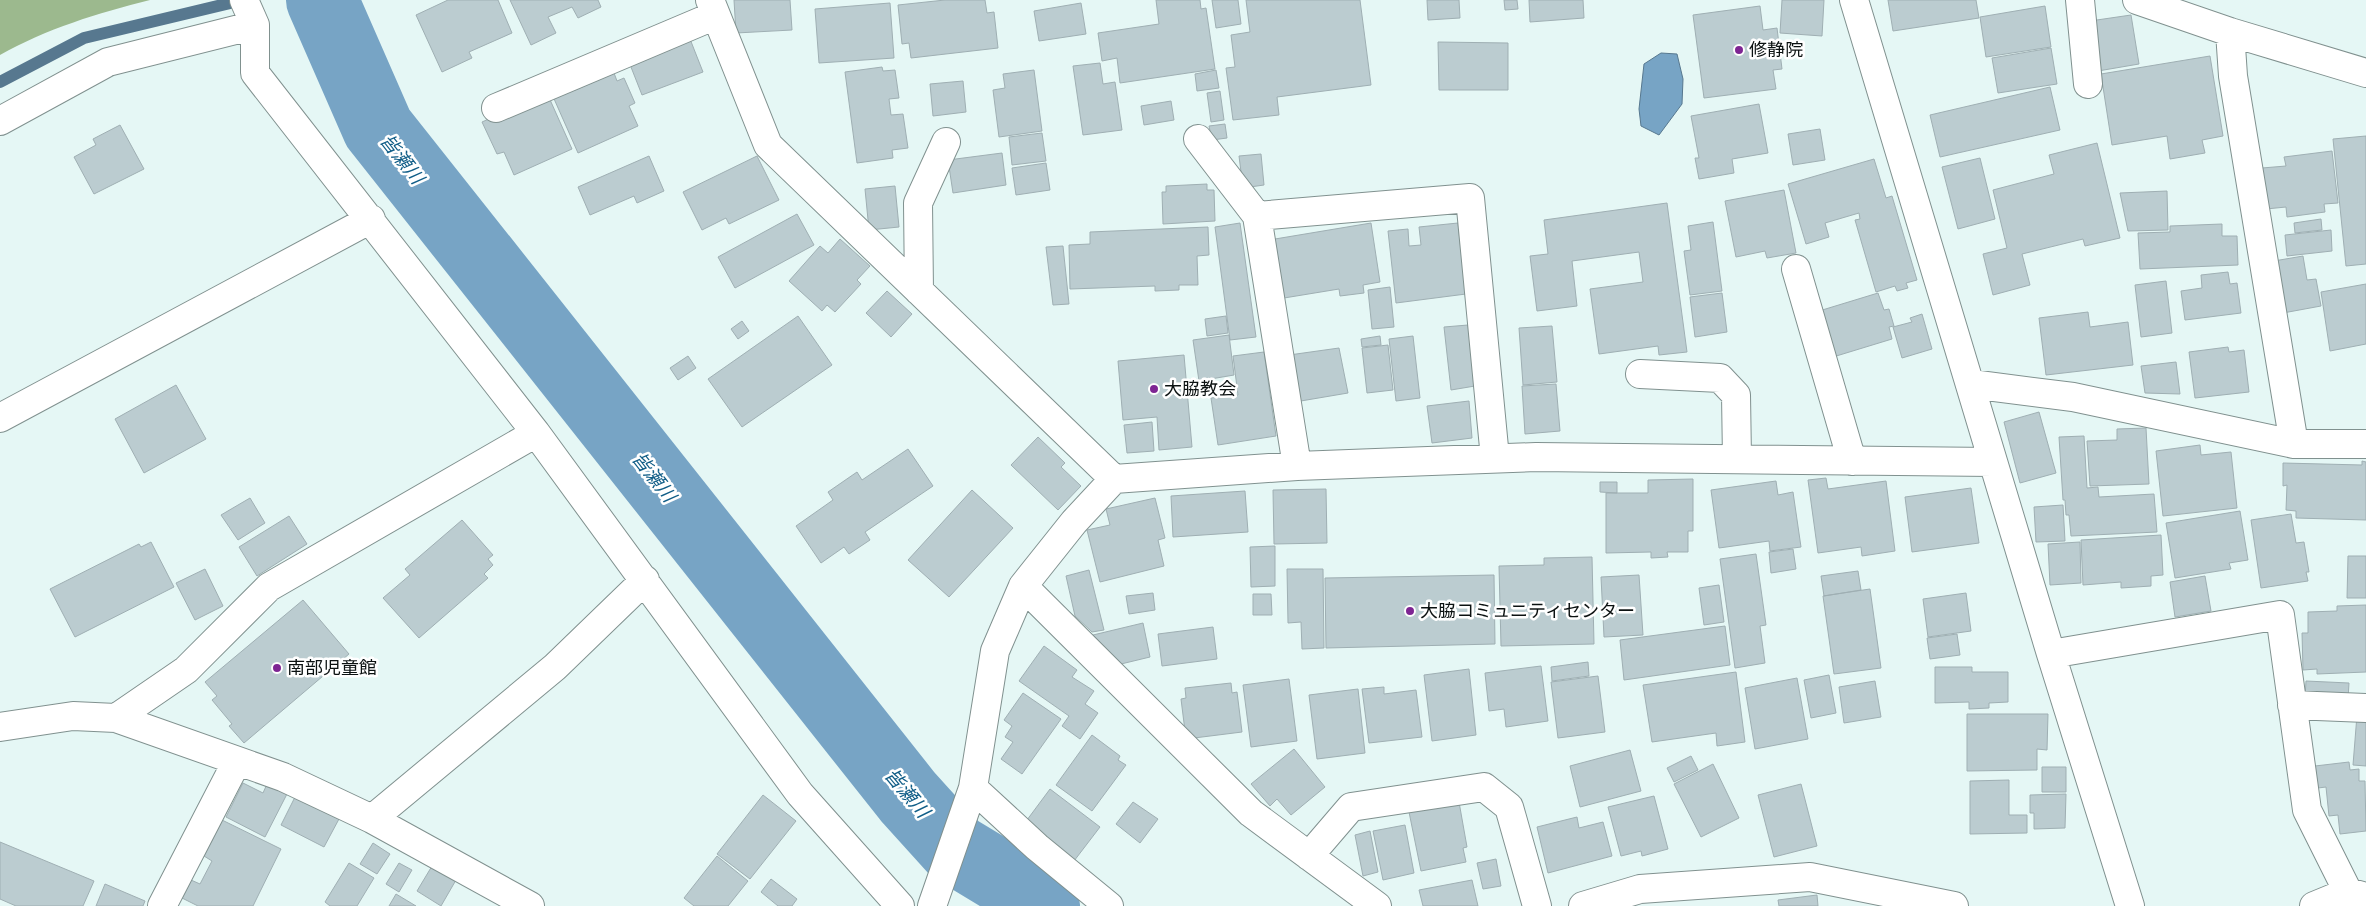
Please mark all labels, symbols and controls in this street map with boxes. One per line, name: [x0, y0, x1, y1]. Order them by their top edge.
place label: 修静院: [1749, 39, 1803, 61]
marker: 修静院: [1733, 44, 1745, 56]
water label: 皆瀬川: [375, 129, 430, 190]
place label: 大脇教会: [1164, 378, 1236, 400]
marker: 大脇教会: [1148, 383, 1160, 395]
water label: 皆瀬川: [627, 447, 682, 508]
place label: 大脇コミュニティセンター: [1420, 600, 1635, 622]
marker: 大脇コミュニティセンター: [1404, 605, 1416, 617]
place label: 南部児童館: [287, 657, 377, 679]
marker: 南部児童館: [271, 662, 283, 674]
water label: 皆瀬川: [880, 764, 935, 824]

